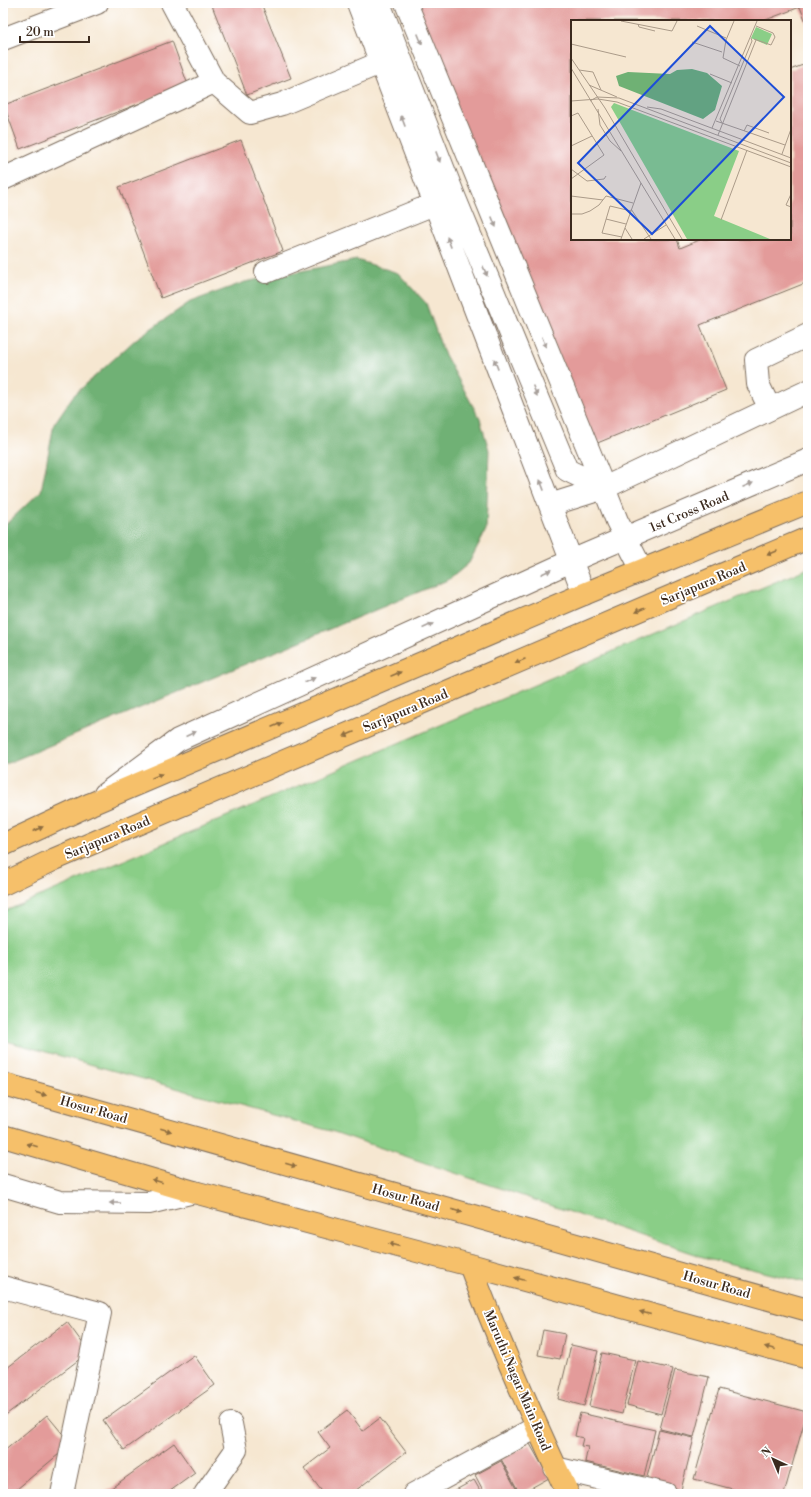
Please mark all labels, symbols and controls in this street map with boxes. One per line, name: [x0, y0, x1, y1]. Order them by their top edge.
scale bar: [20, 18, 89, 44]
inset map: [571, 20, 791, 240]
text: 20 m: [26, 25, 54, 40]
one-way arrow: [418, 34, 424, 46]
one-way arrow: [400, 114, 406, 126]
one-way arrow: [436, 151, 442, 163]
one-way arrow: [492, 216, 498, 228]
one-way arrow: [446, 236, 452, 248]
one-way arrow: [482, 266, 488, 278]
one-way arrow: [540, 336, 547, 348]
one-way arrow: [492, 357, 498, 369]
one-way arrow: [532, 386, 538, 398]
one-way arrow: [539, 479, 545, 491]
one-way arrow: [743, 482, 755, 488]
street label: 1st Cross Road: [647, 488, 732, 536]
one-way arrow: [766, 551, 778, 557]
street label: Sarjapura Road: [659, 559, 749, 609]
one-way arrow: [541, 569, 553, 575]
one-way arrow: [634, 607, 645, 613]
one-way arrow: [423, 623, 434, 629]
one-way arrow: [515, 658, 526, 664]
one-way arrow: [391, 671, 402, 677]
one-way arrow: [304, 677, 315, 683]
street label: Sarjapura Road: [361, 686, 451, 736]
one-way arrow: [271, 721, 283, 727]
one-way arrow: [186, 731, 197, 737]
one-way arrow: [344, 731, 355, 737]
one-way arrow: [151, 772, 163, 779]
street label: Sarjapura Road: [63, 813, 153, 863]
one-way arrow: [33, 826, 44, 832]
one-way arrow: [34, 1092, 47, 1098]
street label: Hosur Road: [58, 1093, 130, 1127]
one-way arrow: [159, 1127, 172, 1133]
one-way arrow: [26, 1142, 38, 1148]
one-way arrow: [285, 1162, 297, 1168]
one-way arrow: [151, 1178, 163, 1184]
street label: Hosur Road: [370, 1181, 442, 1215]
one-way arrow: [108, 1200, 121, 1206]
one-way arrow: [451, 1208, 463, 1214]
one-way arrow: [388, 1242, 400, 1248]
street label: Hosur Road: [681, 1268, 753, 1302]
one-way arrow: [513, 1276, 525, 1282]
street label: Maruthi Nagar Main Road: [480, 1308, 554, 1454]
one-way arrow: [639, 1310, 651, 1316]
one-way arrow: [764, 1345, 776, 1351]
north arrow: [753, 1439, 793, 1479]
text: N: [759, 1444, 775, 1461]

